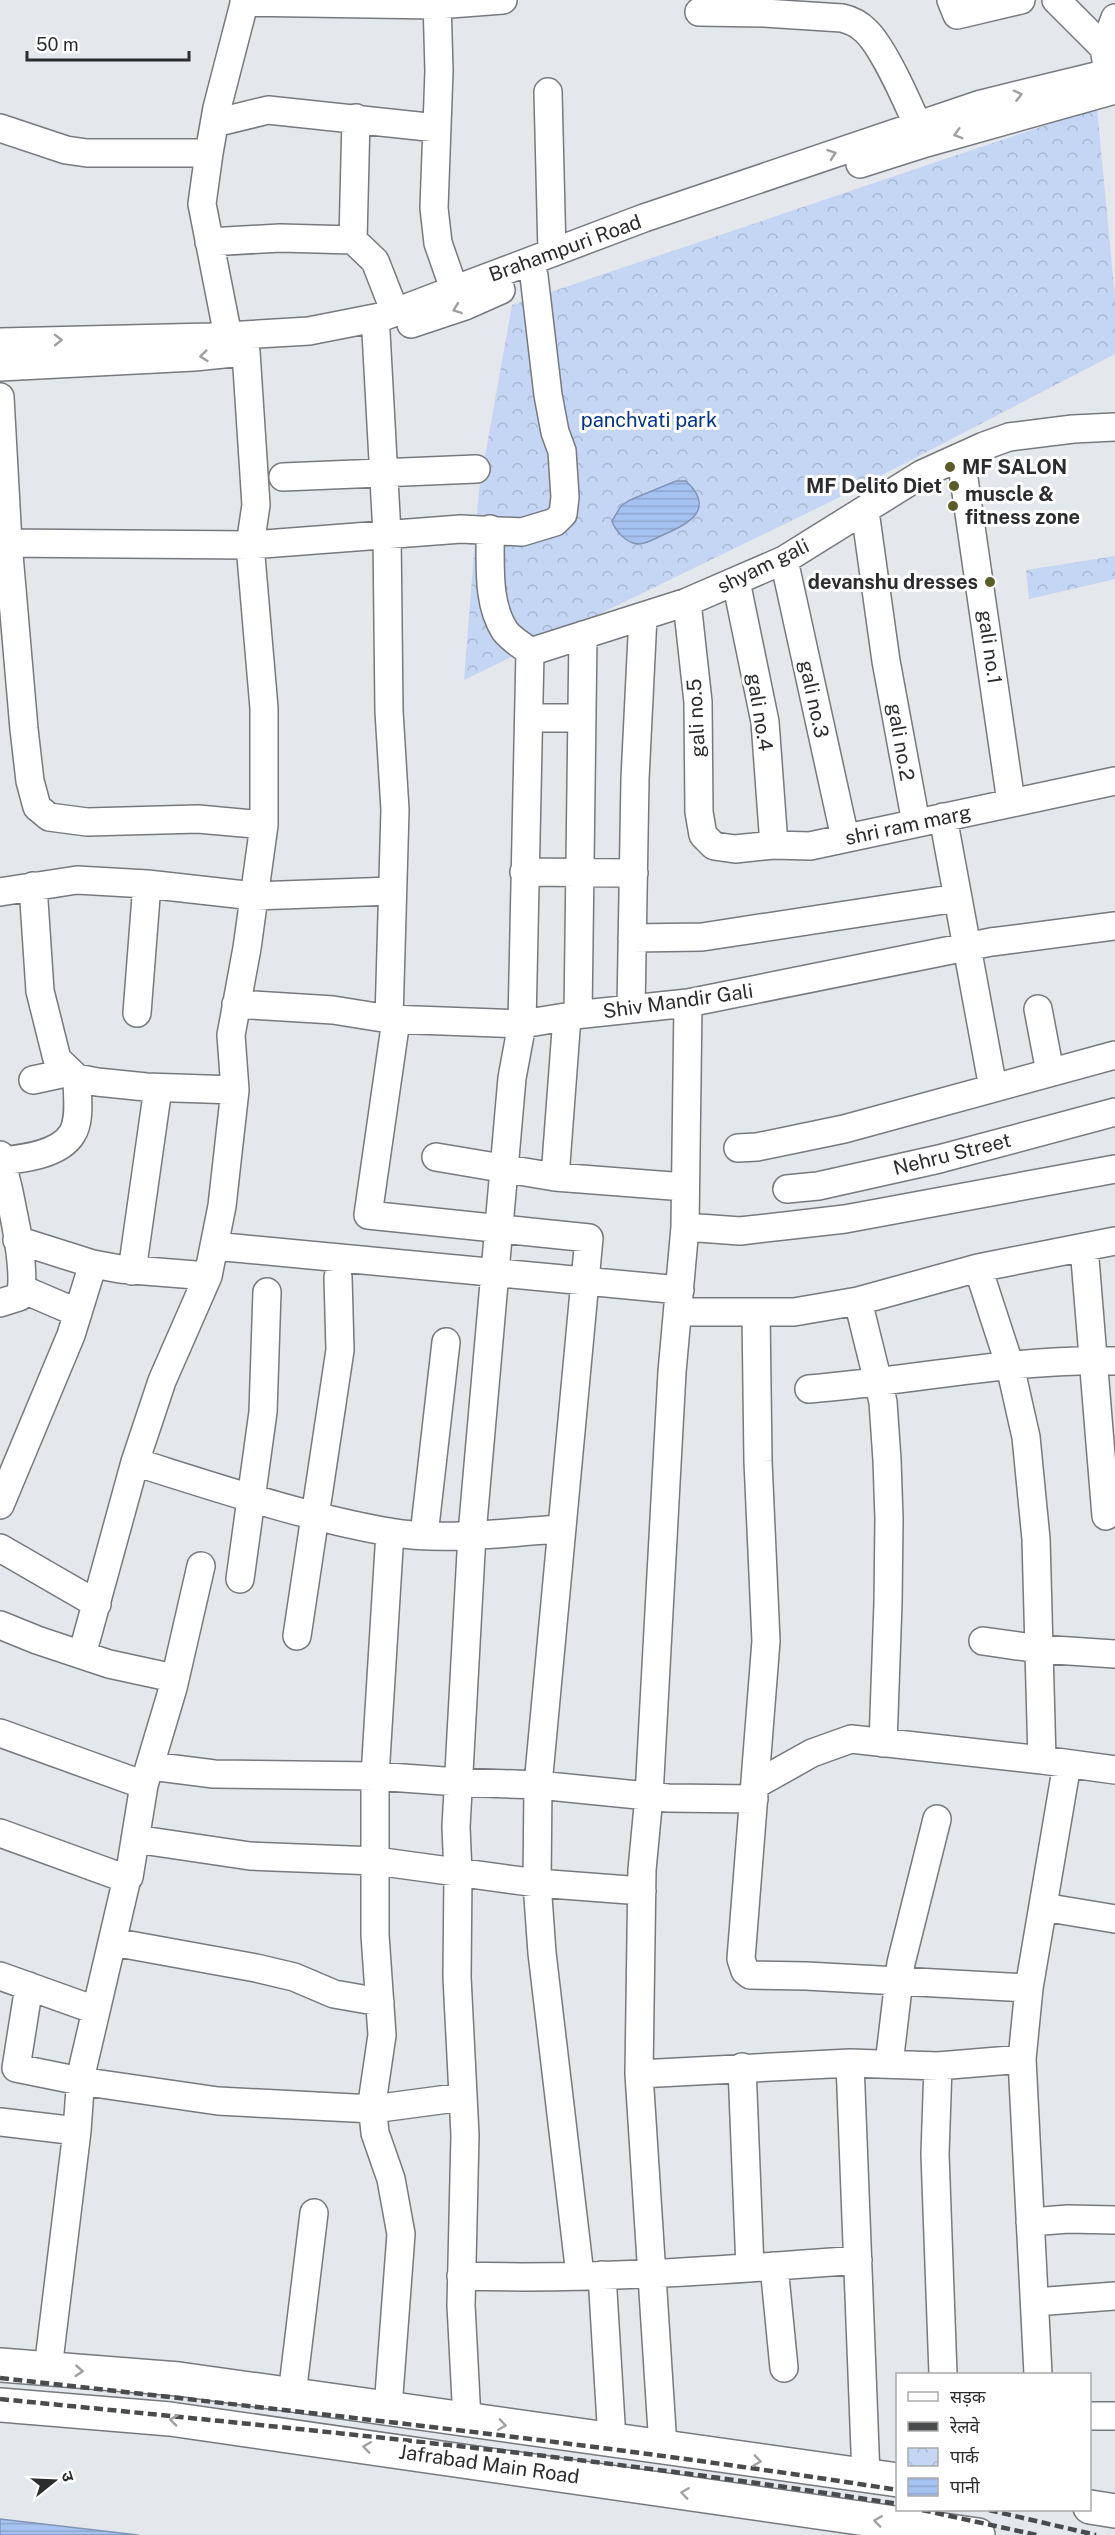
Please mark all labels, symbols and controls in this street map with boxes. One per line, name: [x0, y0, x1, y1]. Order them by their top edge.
scale bar: [27, 24, 189, 62]
text: 50 m: [36, 34, 79, 55]
one-way arrow: [1013, 89, 1023, 102]
one-way arrow: [953, 127, 963, 139]
one-way arrow: [826, 149, 837, 162]
street label: Brahampuri Road: [486, 209, 644, 287]
one-way arrow: [452, 302, 463, 314]
one-way arrow: [54, 334, 63, 347]
one-way arrow: [199, 349, 208, 362]
park label: panchvati park: [581, 408, 717, 432]
place label: MF SALON: [962, 455, 1067, 479]
marker: MF SALON: [943, 460, 957, 474]
place label: MF Delito Diet: [806, 474, 942, 498]
marker: MF Delito Diet: [947, 479, 961, 493]
place label: muscle & fitness zone: [965, 482, 1080, 529]
marker: muscle & fitness zone: [946, 499, 960, 513]
street label: shyam gali: [713, 533, 813, 599]
place label: devanshu dresses: [808, 570, 978, 594]
marker: devanshu dresses: [983, 575, 997, 589]
street label: gali no.1: [973, 608, 1007, 686]
street label: gali no.3: [794, 658, 834, 740]
street label: gali no.4: [742, 671, 778, 753]
street label: gali no.5: [682, 678, 710, 758]
street label: gali no.2: [882, 701, 920, 783]
street label: shri ram marg: [843, 800, 973, 850]
street label: Shiv Mandir Gali: [601, 979, 755, 1023]
street label: Nehru Street: [891, 1128, 1013, 1180]
one-way arrow: [75, 2365, 84, 2378]
legend: [896, 2373, 1091, 2511]
text: सड़क: [950, 2386, 987, 2407]
one-way arrow: [170, 2414, 179, 2426]
text: रेलवे: [949, 2416, 981, 2437]
one-way arrow: [497, 2418, 506, 2430]
street label: Jafrabad Main Road: [397, 2439, 581, 2489]
one-way arrow: [363, 2442, 372, 2454]
text: पार्क: [950, 2446, 980, 2467]
north arrow: [24, 2451, 84, 2511]
one-way arrow: [753, 2454, 762, 2466]
text: उ: [57, 2469, 78, 2485]
text: पानी: [950, 2476, 980, 2497]
one-way arrow: [681, 2487, 690, 2499]
one-way arrow: [874, 2515, 883, 2527]

